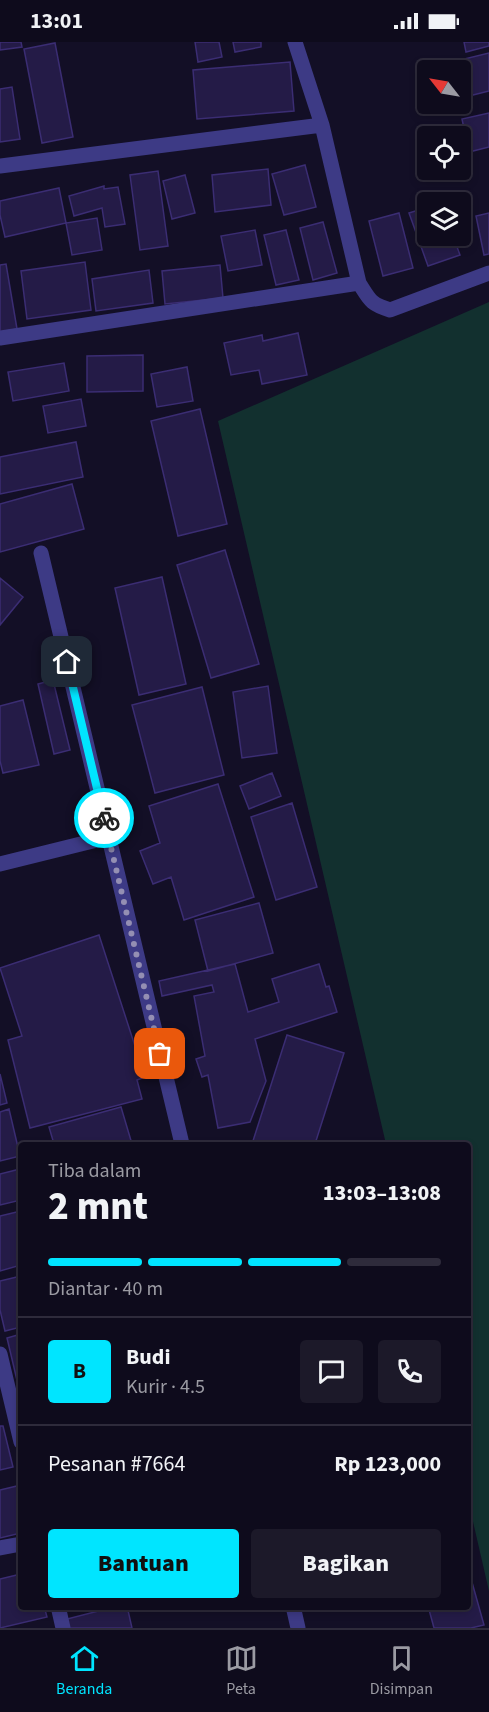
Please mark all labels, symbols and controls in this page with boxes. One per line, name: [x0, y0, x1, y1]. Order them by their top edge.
text: 13:01: [30, 5, 83, 37]
north arrow: [417, 60, 471, 114]
map controls: [417, 60, 471, 246]
button: locate: [417, 126, 471, 180]
button: layers: [417, 192, 471, 246]
pin: [41, 636, 92, 687]
icon: home: [50, 645, 83, 678]
courier: [74, 788, 134, 848]
icon: bike: [88, 802, 121, 835]
pin: [134, 1028, 185, 1079]
icon: bag: [143, 1037, 176, 1070]
text: Tiba dalam: [48, 1157, 141, 1185]
text: 13:03–13:08: [323, 1177, 441, 1209]
text: 2 mnt: [48, 1179, 148, 1235]
text: Diantar · 40 m: [48, 1275, 163, 1303]
button: chat: [300, 1340, 363, 1403]
button: phone: [378, 1340, 441, 1403]
text: Budi: [126, 1341, 170, 1373]
text: B: [73, 1355, 86, 1387]
text: Kurir · 4.5: [126, 1373, 205, 1401]
text: Pesanan #7664: [48, 1448, 185, 1480]
text: Rp 123,000: [334, 1448, 441, 1480]
button: Bantuan: [48, 1529, 239, 1598]
button: Bagikan: [251, 1529, 441, 1598]
tab: Beranda: [56, 1642, 112, 1700]
tab: Peta: [225, 1642, 258, 1700]
tab: Disimpan: [370, 1642, 433, 1700]

